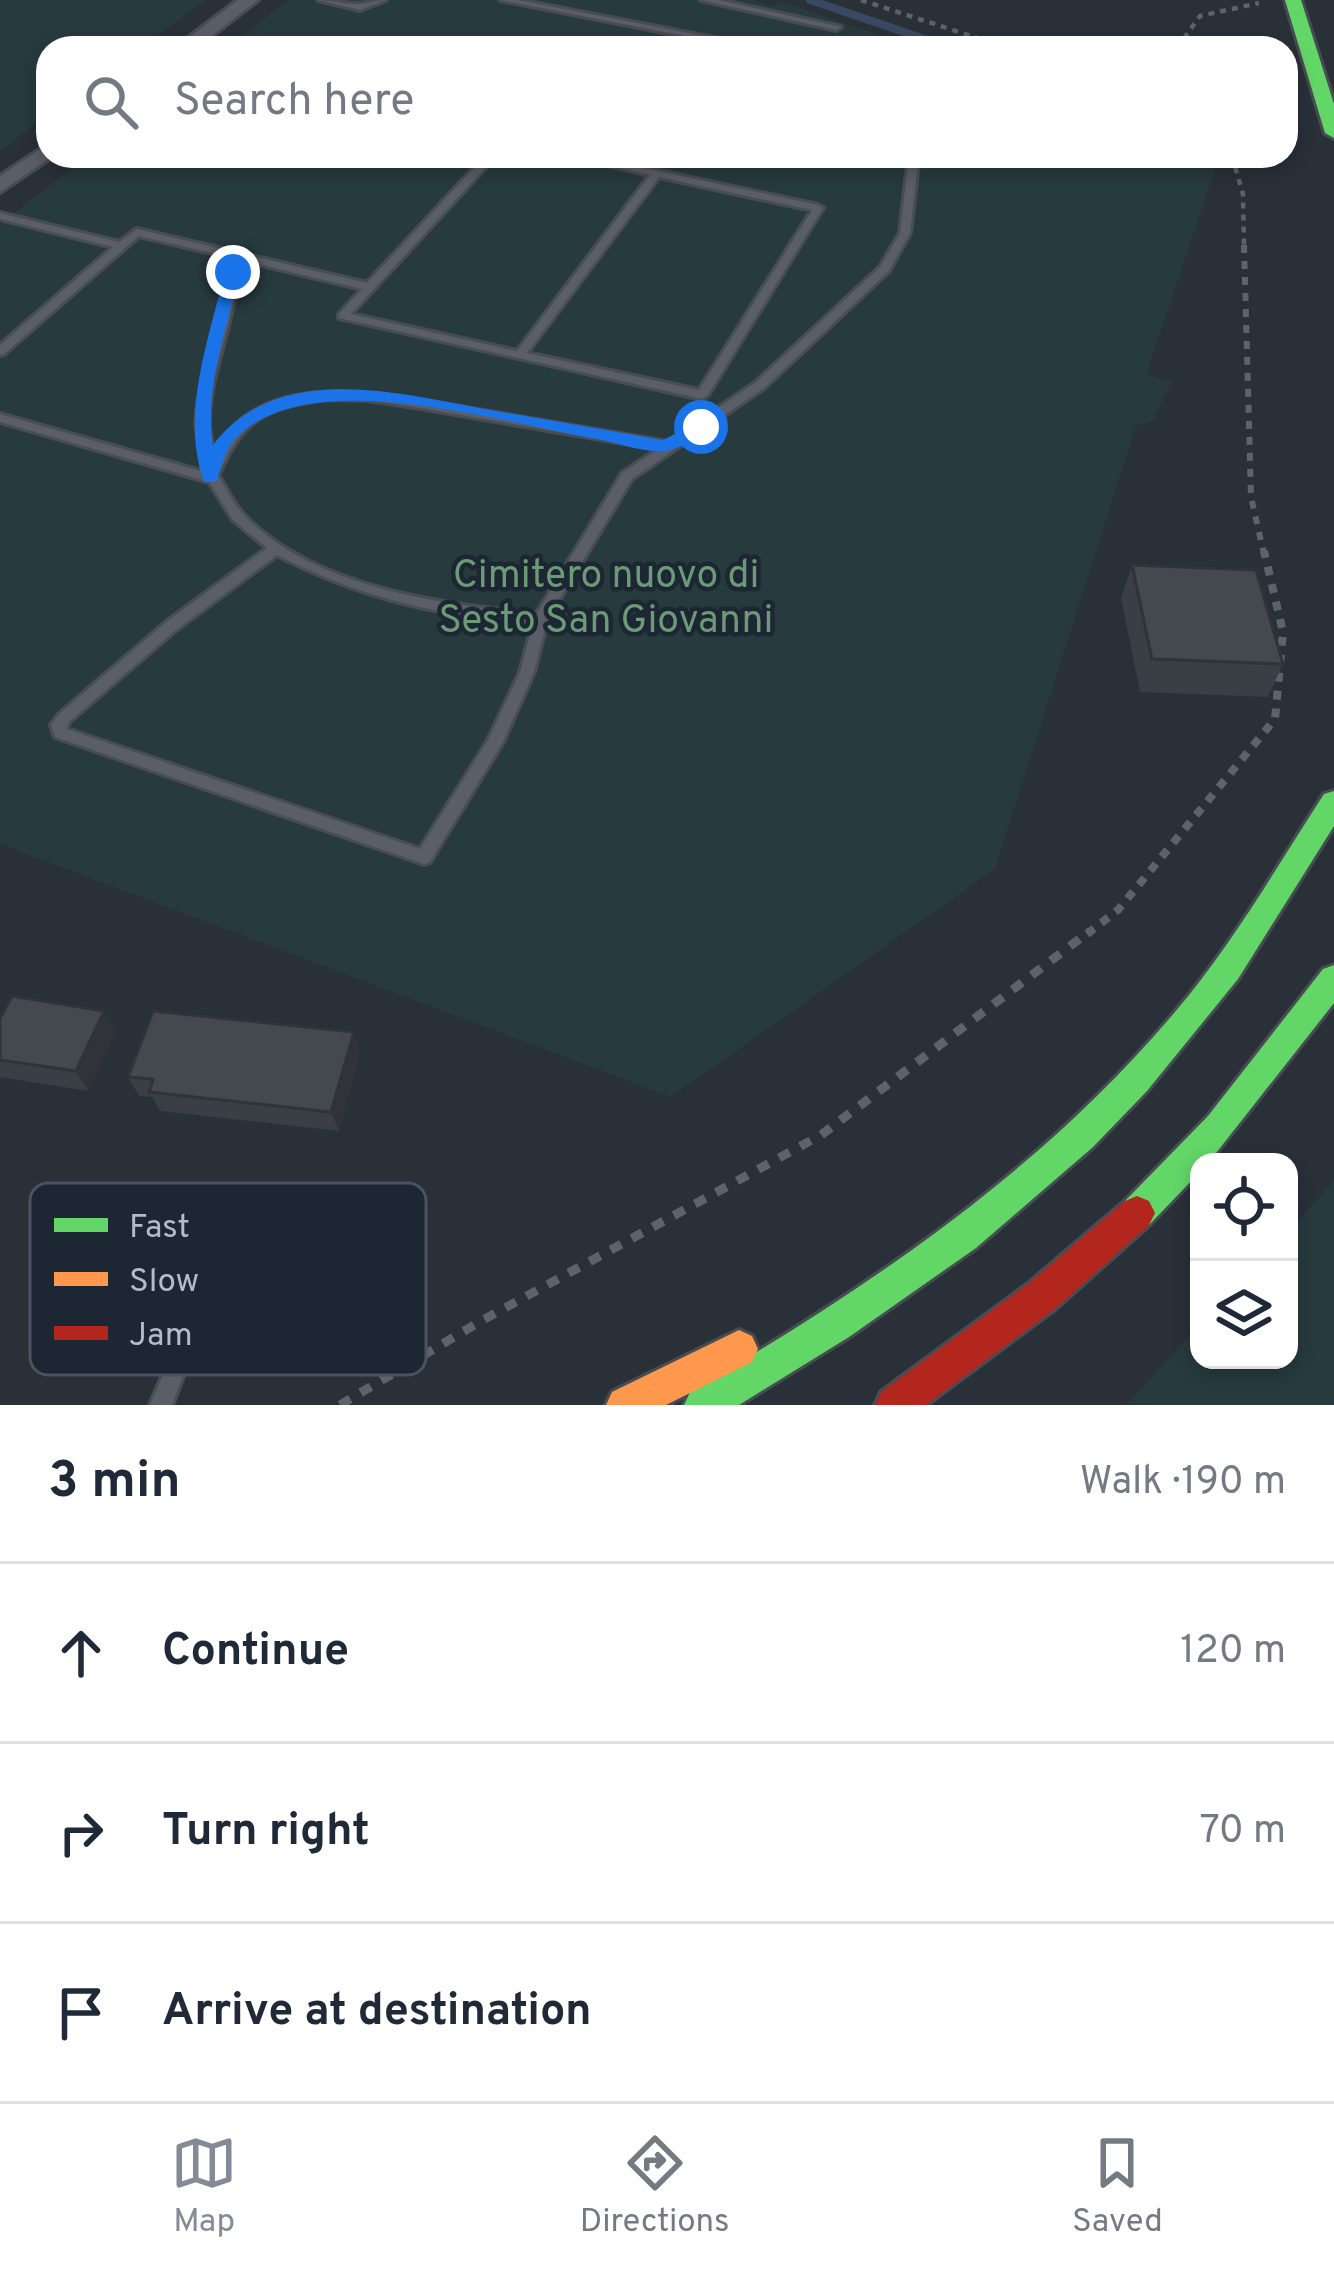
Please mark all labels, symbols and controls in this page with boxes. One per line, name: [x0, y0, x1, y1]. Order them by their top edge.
search box: [36, 36, 1298, 168]
icon: search: [78, 69, 144, 135]
text: Search here: [174, 74, 414, 131]
route end: [206, 245, 260, 299]
route start: [674, 400, 728, 454]
park label: Cimitero nuovo di Sesto San Giovanni: [439, 553, 773, 647]
map controls: [1190, 1153, 1298, 1369]
button: locate: [1190, 1153, 1298, 1261]
legend: [30, 1183, 426, 1375]
text: Fast: [129, 1208, 190, 1250]
button: layers: [1190, 1261, 1298, 1369]
text: Slow: [129, 1262, 199, 1304]
text: Jam: [129, 1316, 193, 1358]
text: 3 min: [48, 1451, 181, 1516]
text: Walk · 190 m: [1080, 1459, 1286, 1508]
icon: ahead: [48, 1620, 114, 1686]
text: Continue: [162, 1624, 349, 1681]
text: 120 m: [1180, 1628, 1286, 1677]
icon: right: [48, 1800, 114, 1866]
text: Turn right: [162, 1804, 370, 1861]
text: 70 m: [1200, 1808, 1286, 1857]
icon: arrive: [48, 1980, 114, 2046]
text: Arrive at destination: [162, 1984, 592, 2041]
tab: Map: [171, 2130, 237, 2244]
tab: Directions: [580, 2130, 730, 2244]
tab: Saved: [1072, 2130, 1163, 2244]

